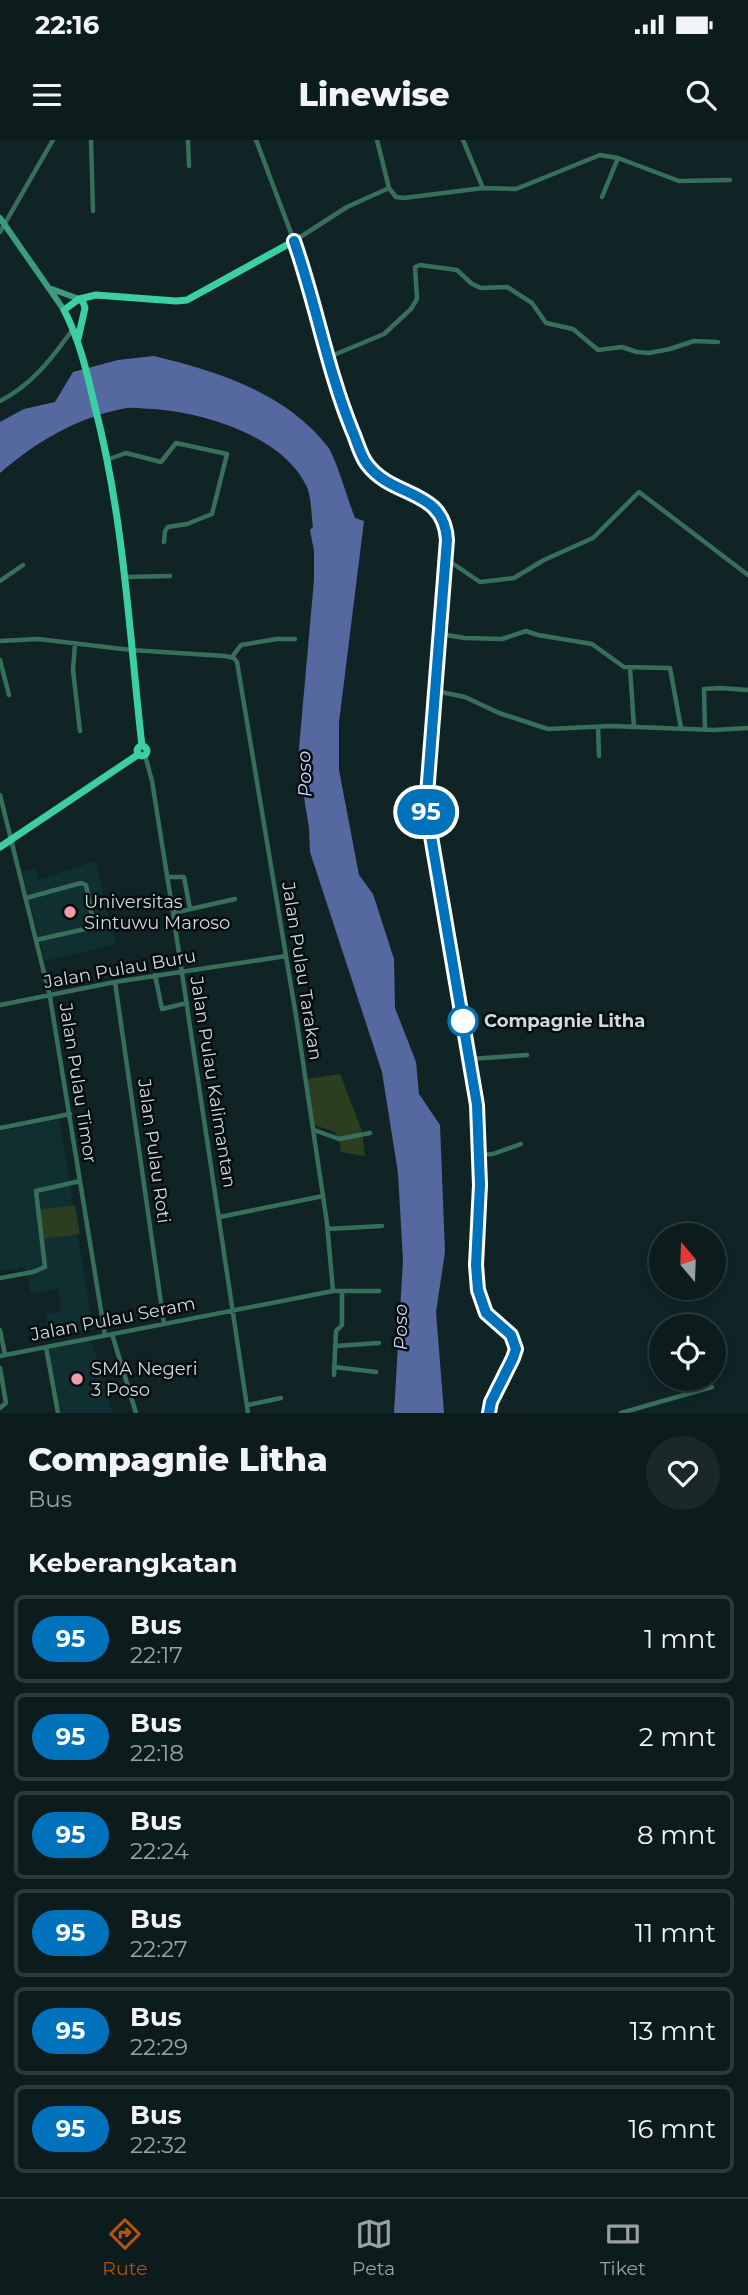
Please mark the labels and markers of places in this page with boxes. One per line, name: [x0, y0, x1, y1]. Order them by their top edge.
place label: Universitas Sintuwu Maroso: [84, 891, 230, 934]
marker: Universitas Sintuwu Maroso: [62, 904, 78, 920]
marker: Compagnie Litha: [448, 1006, 478, 1036]
place label: Compagnie Litha: [484, 1010, 645, 1032]
place label: SMA Negeri 3 Poso: [91, 1358, 198, 1401]
marker: SMA Negeri 3 Poso: [69, 1371, 85, 1387]

